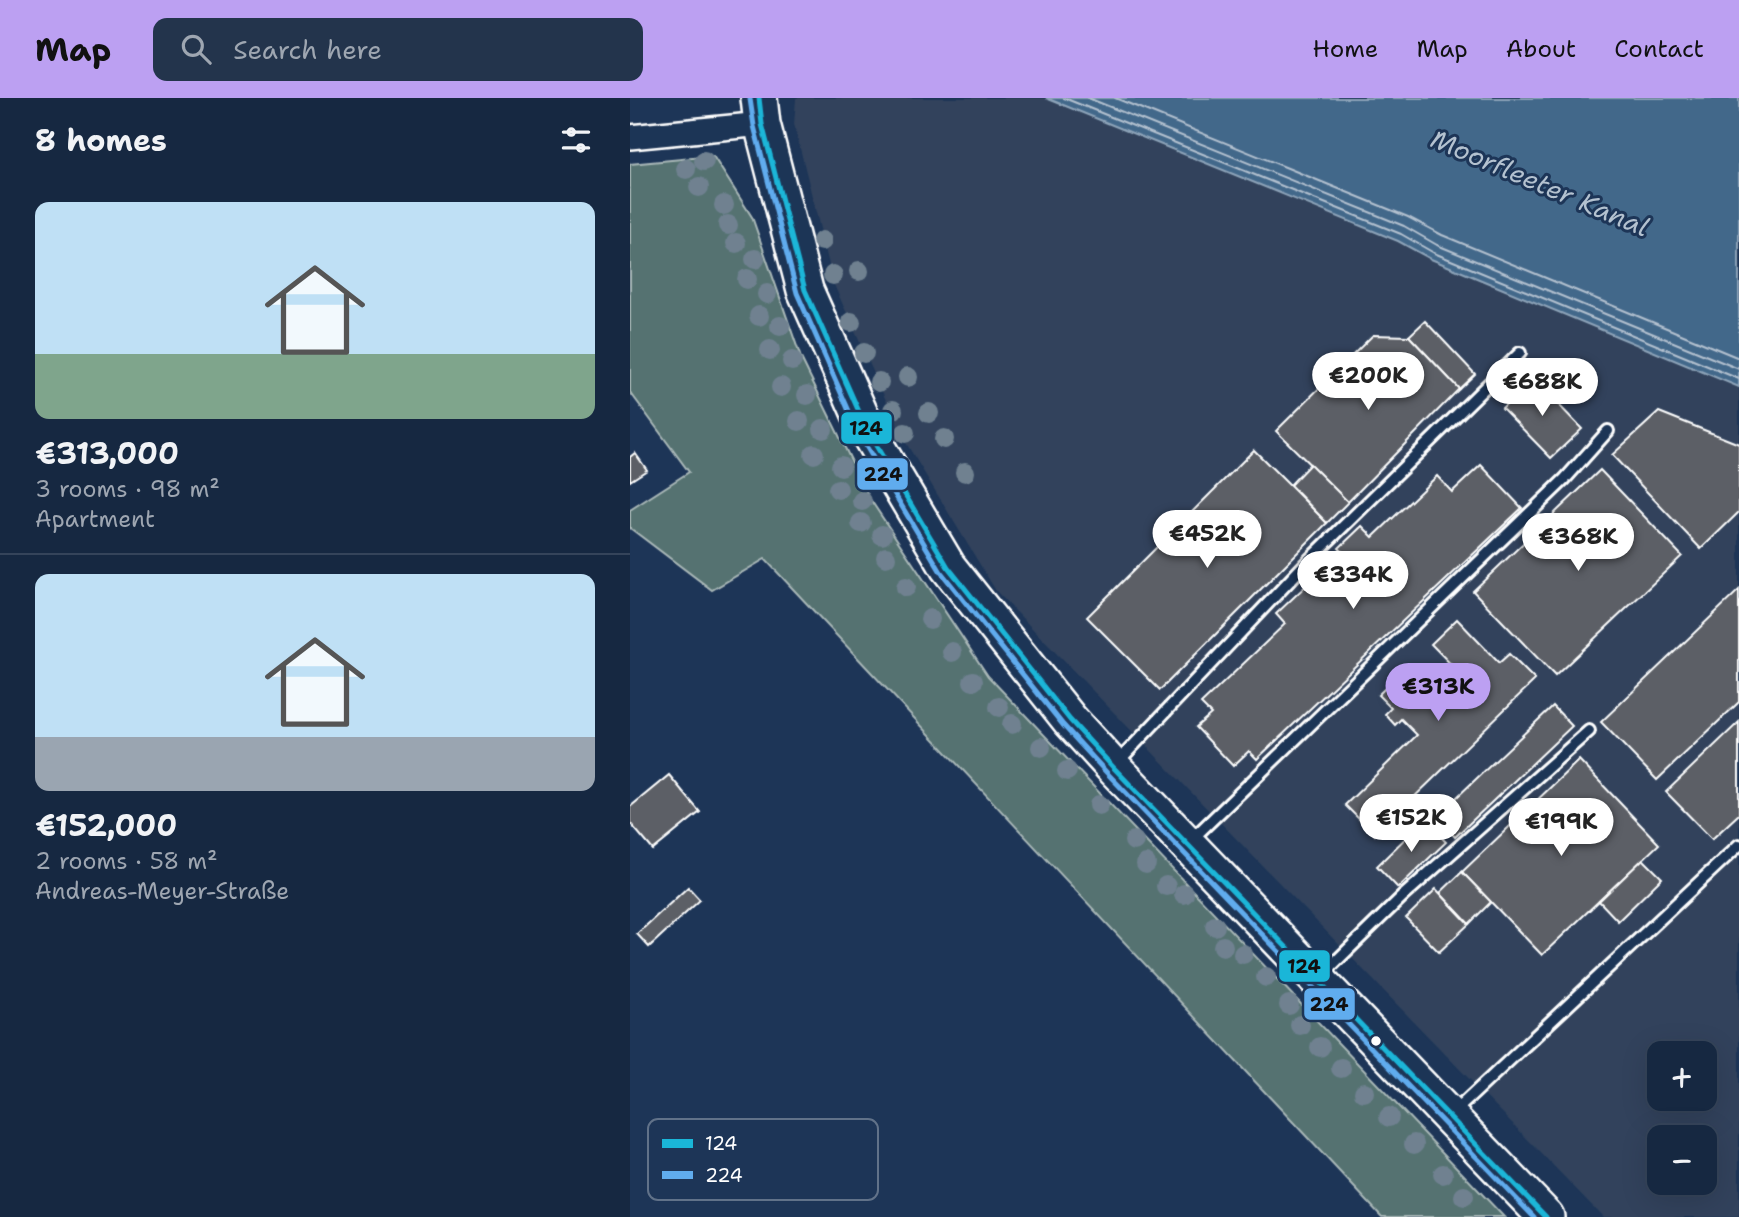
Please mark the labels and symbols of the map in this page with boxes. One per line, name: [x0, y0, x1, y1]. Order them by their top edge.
water label: Moorfleeter Kanal: [1426, 121, 1655, 244]
pin: €200K: [1319, 352, 1417, 412]
pin: €688K: [1493, 358, 1591, 418]
line badge: 124: [840, 411, 893, 445]
text: 124: [849, 416, 884, 441]
line badge: 224: [856, 457, 909, 491]
text: 224: [864, 462, 903, 487]
pin: €452K: [1158, 510, 1256, 570]
pin: €368K: [1529, 514, 1627, 573]
pin: €334K: [1304, 552, 1402, 611]
pin: €313K: [1389, 664, 1487, 723]
pin: €152K: [1362, 794, 1460, 854]
pin: €199K: [1512, 798, 1610, 858]
line badge: 124: [1278, 949, 1331, 983]
text: 124: [1287, 954, 1322, 979]
line badge: 224: [1303, 987, 1356, 1021]
text: 224: [1310, 992, 1349, 1017]
unlabelled marker: [1369, 1034, 1383, 1048]
legend: [648, 1119, 878, 1200]
text: 124: [705, 1131, 737, 1156]
text: 224: [705, 1163, 743, 1188]

